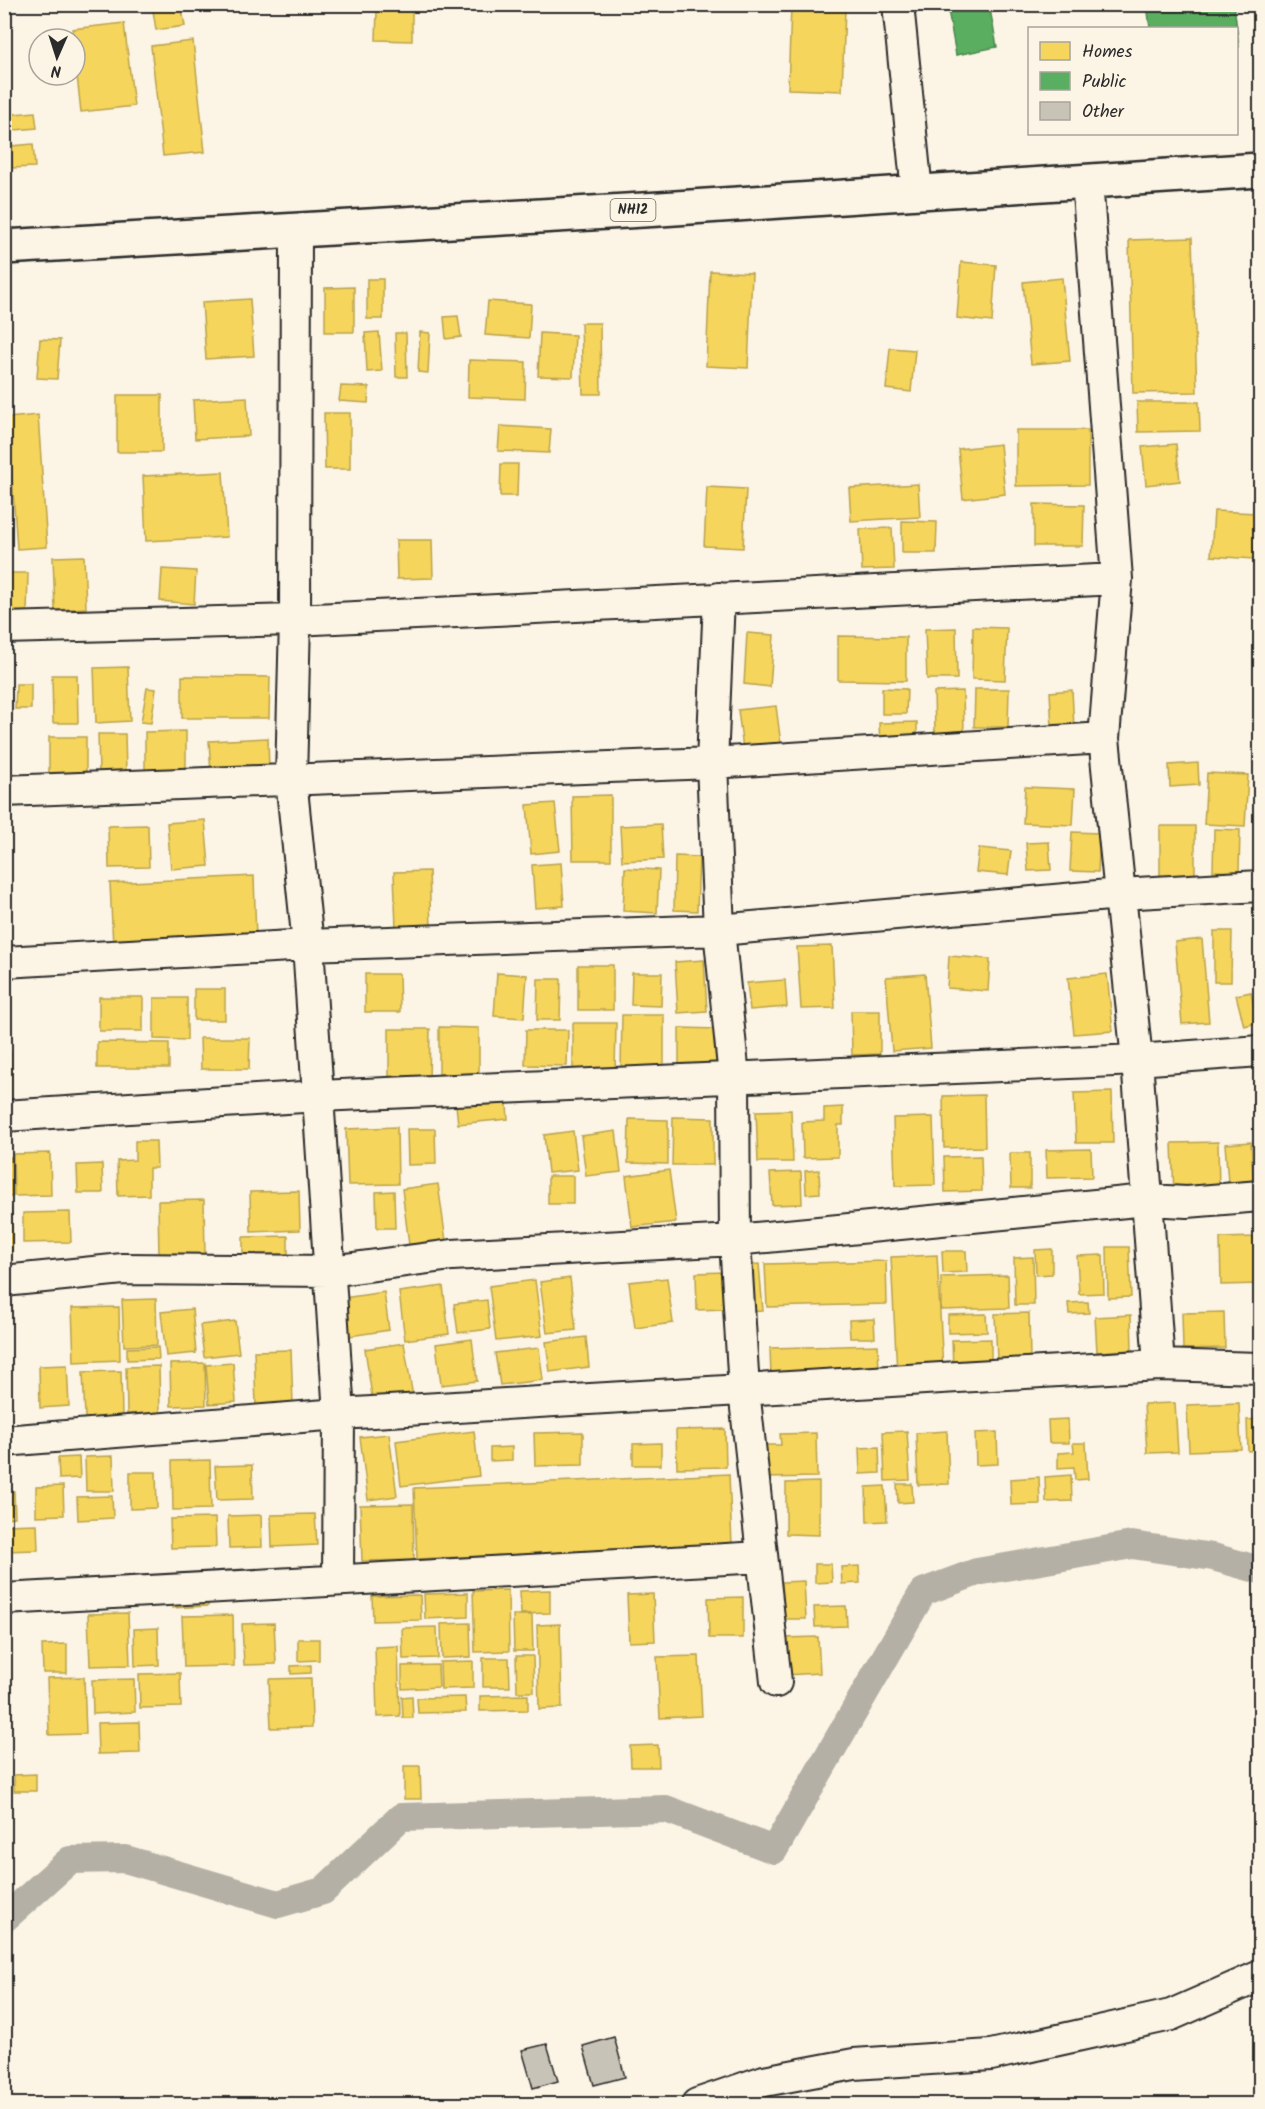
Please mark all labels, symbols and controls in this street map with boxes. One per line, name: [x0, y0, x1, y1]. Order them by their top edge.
north arrow: [27, 27, 87, 87]
legend: [1028, 27, 1238, 135]
text: Homes: [1082, 38, 1133, 67]
text: N: [51, 58, 62, 83]
text: Public: [1082, 68, 1127, 97]
text: Other: [1082, 98, 1125, 127]
road number: NH12: [610, 199, 656, 221]

